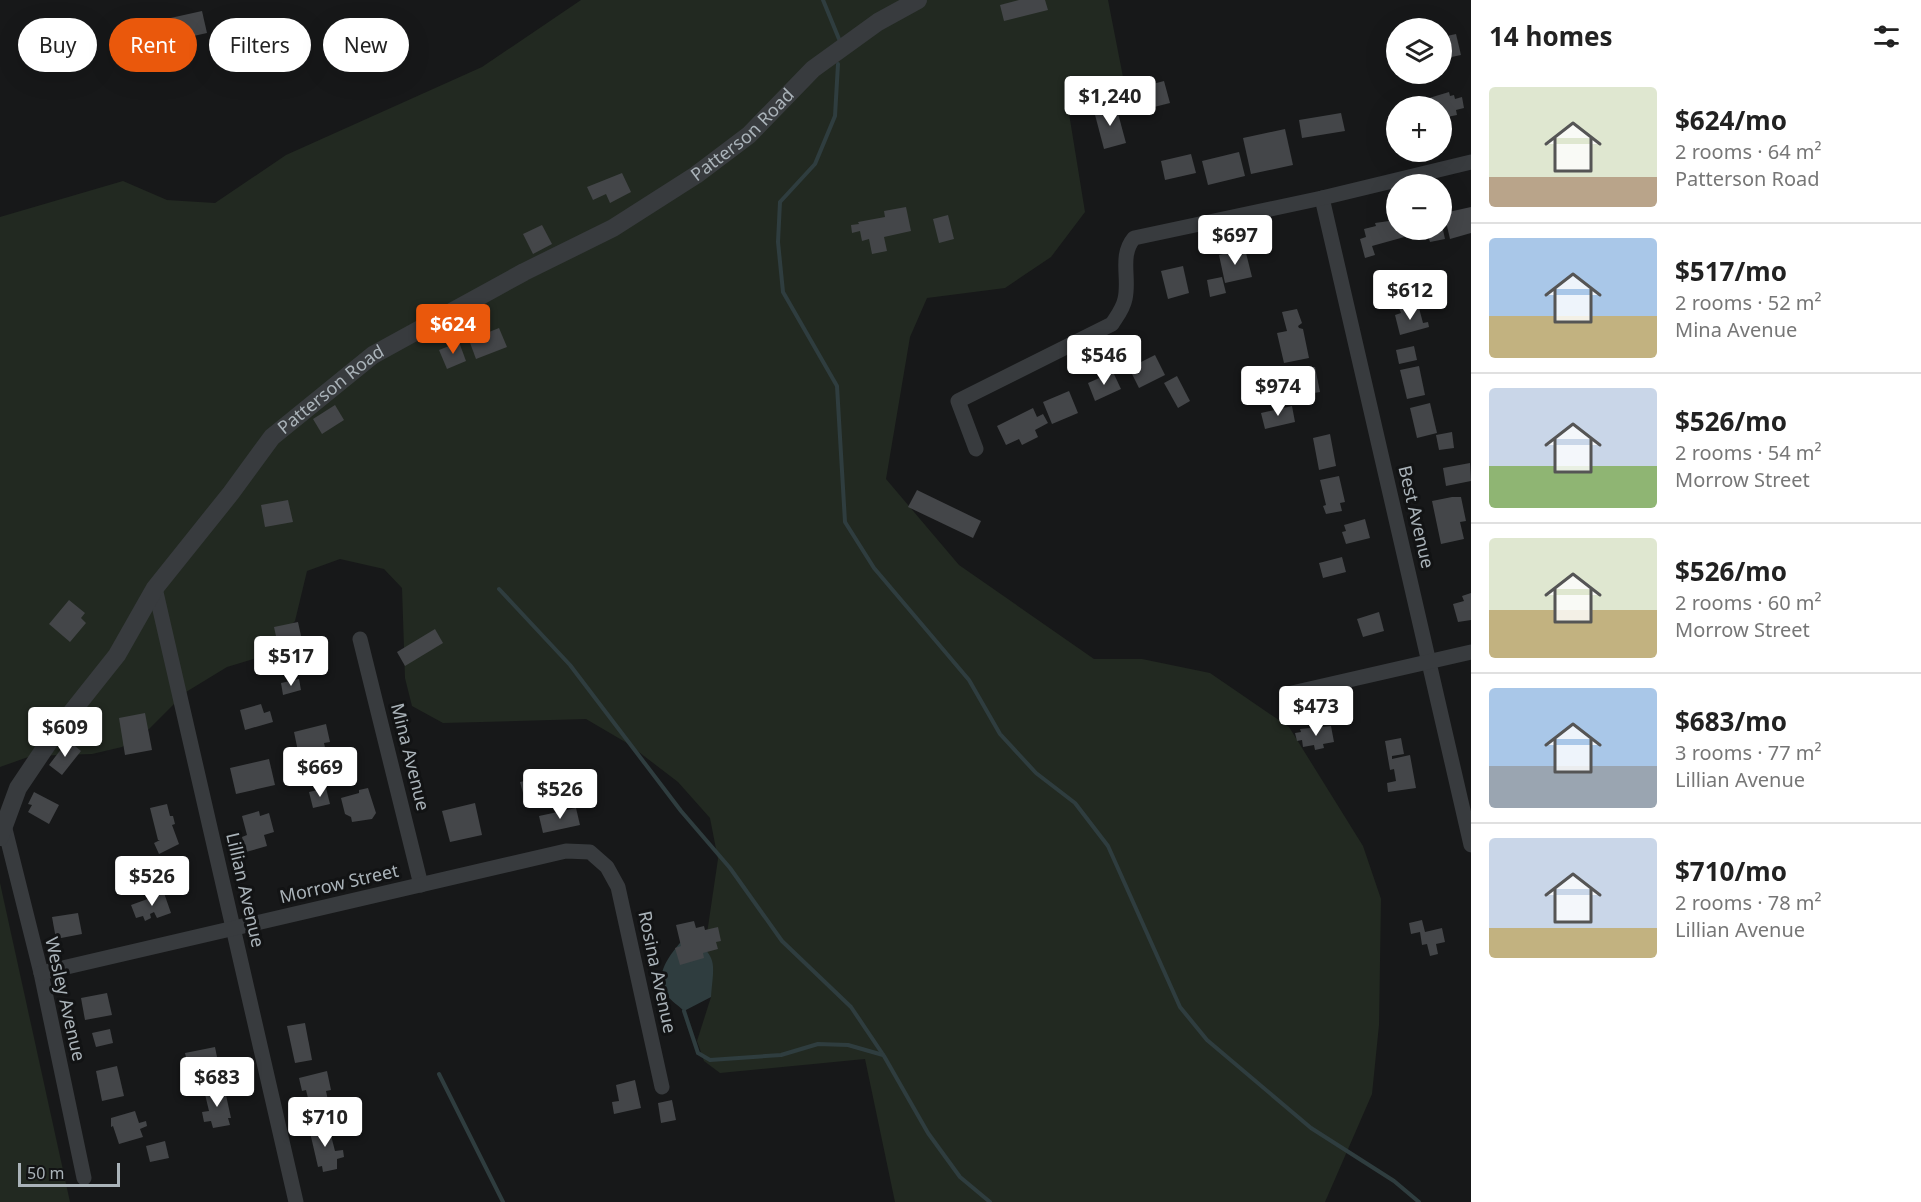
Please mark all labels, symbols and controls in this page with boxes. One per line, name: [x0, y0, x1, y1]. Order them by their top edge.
chip: Buy: [18, 18, 97, 72]
chip: Rent: [109, 18, 197, 72]
chip: Filters: [209, 18, 311, 72]
chip: New: [323, 18, 409, 72]
map controls: [1386, 18, 1452, 240]
button: layers: [1386, 18, 1452, 84]
text: 14 homes: [1489, 18, 1613, 54]
icon: filters: [1870, 20, 1903, 53]
pin: $1,240: [1061, 76, 1159, 127]
text: $1,240: [1079, 82, 1141, 109]
street label: Patterson Road: [685, 83, 799, 186]
button: +: [1386, 96, 1452, 162]
text: $624/mo: [1675, 102, 1787, 138]
icon: home: [1537, 111, 1609, 183]
text: 2 rooms · 64 m²: [1675, 138, 1822, 165]
text: Patterson Road: [1675, 165, 1820, 192]
button: −: [1386, 174, 1452, 240]
pin: $697: [1199, 215, 1271, 266]
text: $697: [1212, 221, 1258, 248]
text: $517/mo: [1675, 253, 1787, 289]
icon: home: [1537, 262, 1609, 334]
pin: $612: [1374, 270, 1446, 321]
text: $612: [1387, 276, 1433, 303]
text: 2 rooms · 52 m²: [1675, 289, 1822, 316]
pin: $624: [417, 304, 489, 355]
text: $624: [430, 310, 476, 337]
text: Mina Avenue: [1675, 316, 1797, 343]
pin: $546: [1068, 335, 1140, 386]
street label: Patterson Road: [272, 338, 388, 439]
text: $546: [1081, 341, 1127, 368]
pin: $974: [1242, 366, 1314, 417]
text: $974: [1255, 372, 1301, 399]
text: $526/mo: [1675, 403, 1787, 439]
icon: home: [1537, 412, 1609, 484]
text: 2 rooms · 54 m²: [1675, 439, 1822, 466]
street label: Best Avenue: [1393, 463, 1440, 571]
text: Morrow Street: [1675, 466, 1810, 493]
text: $526/mo: [1675, 553, 1787, 589]
icon: home: [1537, 562, 1609, 634]
text: 2 rooms · 60 m²: [1675, 589, 1822, 616]
text: Morrow Street: [1675, 616, 1810, 643]
pin: $517: [255, 636, 327, 687]
text: $517: [268, 642, 314, 669]
pin: $473: [1280, 686, 1352, 737]
text: $473: [1293, 692, 1339, 719]
street label: Mina Avenue: [386, 700, 436, 813]
text: $683/mo: [1675, 703, 1787, 739]
pin: $609: [29, 707, 101, 758]
icon: home: [1537, 712, 1609, 784]
text: $609: [42, 713, 88, 740]
text: 3 rooms · 77 m²: [1675, 739, 1822, 766]
pin: $669: [284, 747, 356, 798]
text: $669: [297, 753, 343, 780]
text: Lillian Avenue: [1675, 766, 1805, 793]
pin: $526: [524, 769, 596, 820]
text: $526: [537, 775, 583, 802]
street label: Lillian Avenue: [221, 830, 271, 950]
text: $710/mo: [1675, 853, 1787, 889]
pin: $526: [116, 856, 188, 907]
street label: Morrow Street: [277, 858, 401, 908]
text: $526: [129, 862, 175, 889]
icon: home: [1537, 862, 1609, 934]
text: 2 rooms · 78 m²: [1675, 889, 1822, 916]
street label: Rosina Avenue: [633, 908, 683, 1035]
text: Lillian Avenue: [1675, 916, 1805, 943]
street label: Wesley Avenue: [40, 934, 92, 1063]
pin: $683: [181, 1057, 253, 1108]
text: $683: [194, 1063, 240, 1090]
pin: $710: [289, 1097, 361, 1148]
text: $710: [302, 1103, 348, 1130]
scale bar: [18, 1160, 120, 1188]
text: 50 m: [27, 1162, 64, 1184]

